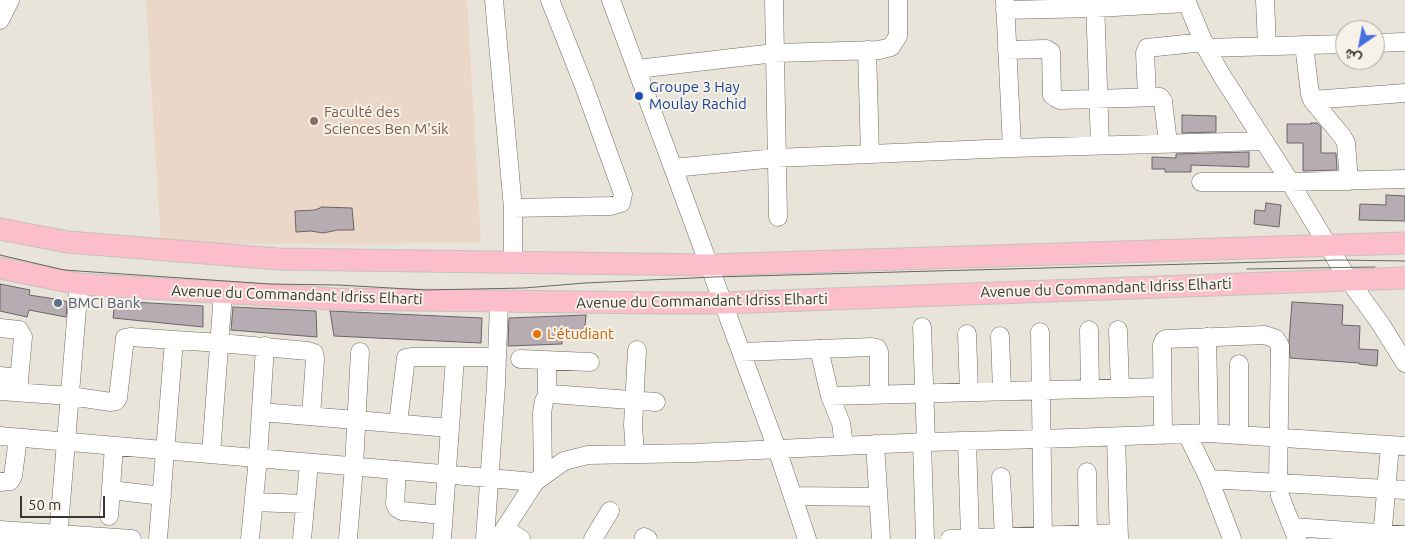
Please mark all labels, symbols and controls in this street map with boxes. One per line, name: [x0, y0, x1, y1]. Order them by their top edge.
north arrow: [1335, 20, 1385, 70]
text: ش: [1341, 45, 1364, 68]
place label: Groupe 3 Hay Moulay Rachid: [649, 78, 747, 113]
marker: Groupe 3 Hay Moulay Rachid: [633, 90, 645, 102]
place label: Faculté des Sciences Ben M'sik: [324, 103, 449, 138]
marker: Faculté des Sciences Ben M'sik: [308, 115, 320, 127]
street label: Avenue du Commandant Idriss Elharti: [980, 275, 1232, 301]
street label: Avenue du Commandant Idriss Elharti: [171, 282, 423, 308]
street label: Avenue du Commandant Idriss Elharti: [576, 290, 828, 312]
place label: BMCI Bank: [68, 294, 140, 312]
marker: BMCI Bank: [52, 297, 64, 309]
place label: L'étudiant: [547, 325, 614, 343]
marker: L'étudiant: [531, 328, 543, 340]
scale bar: [22, 486, 108, 518]
text: 50 m: [28, 496, 61, 513]

